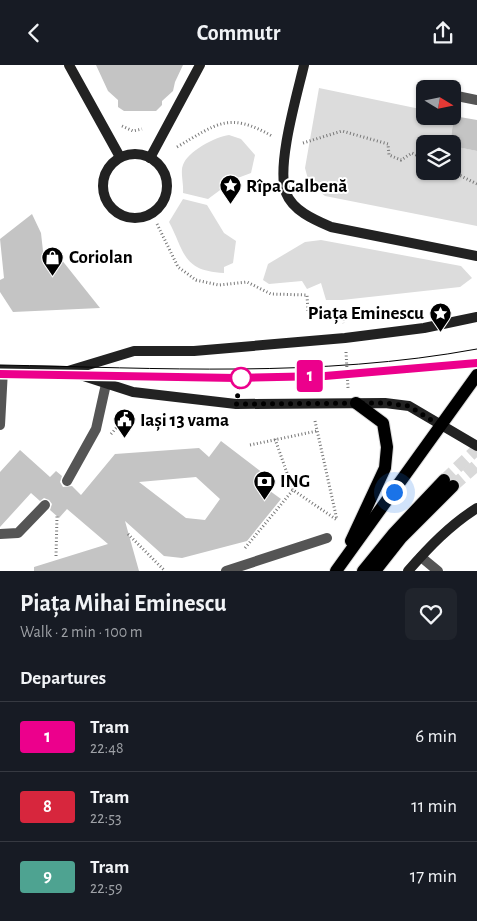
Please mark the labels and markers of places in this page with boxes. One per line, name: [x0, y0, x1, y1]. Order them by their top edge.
place icon: Rîpa Galbenă: [218, 174, 242, 205]
place label: Rîpa Galbenă: [246, 177, 347, 196]
shop icon: Coriolan: [41, 245, 65, 276]
place label: Coriolan: [69, 248, 133, 267]
place icon: Piața Eminescu: [428, 301, 452, 332]
place label: Piața Eminescu: [308, 304, 424, 325]
unlabelled marker: [230, 367, 252, 389]
public building icon: Iași 13 vama: [112, 408, 136, 439]
place label: Iași 13 vama: [140, 411, 229, 431]
bank icon: ING: [252, 469, 276, 500]
place label: ING: [280, 472, 310, 491]

